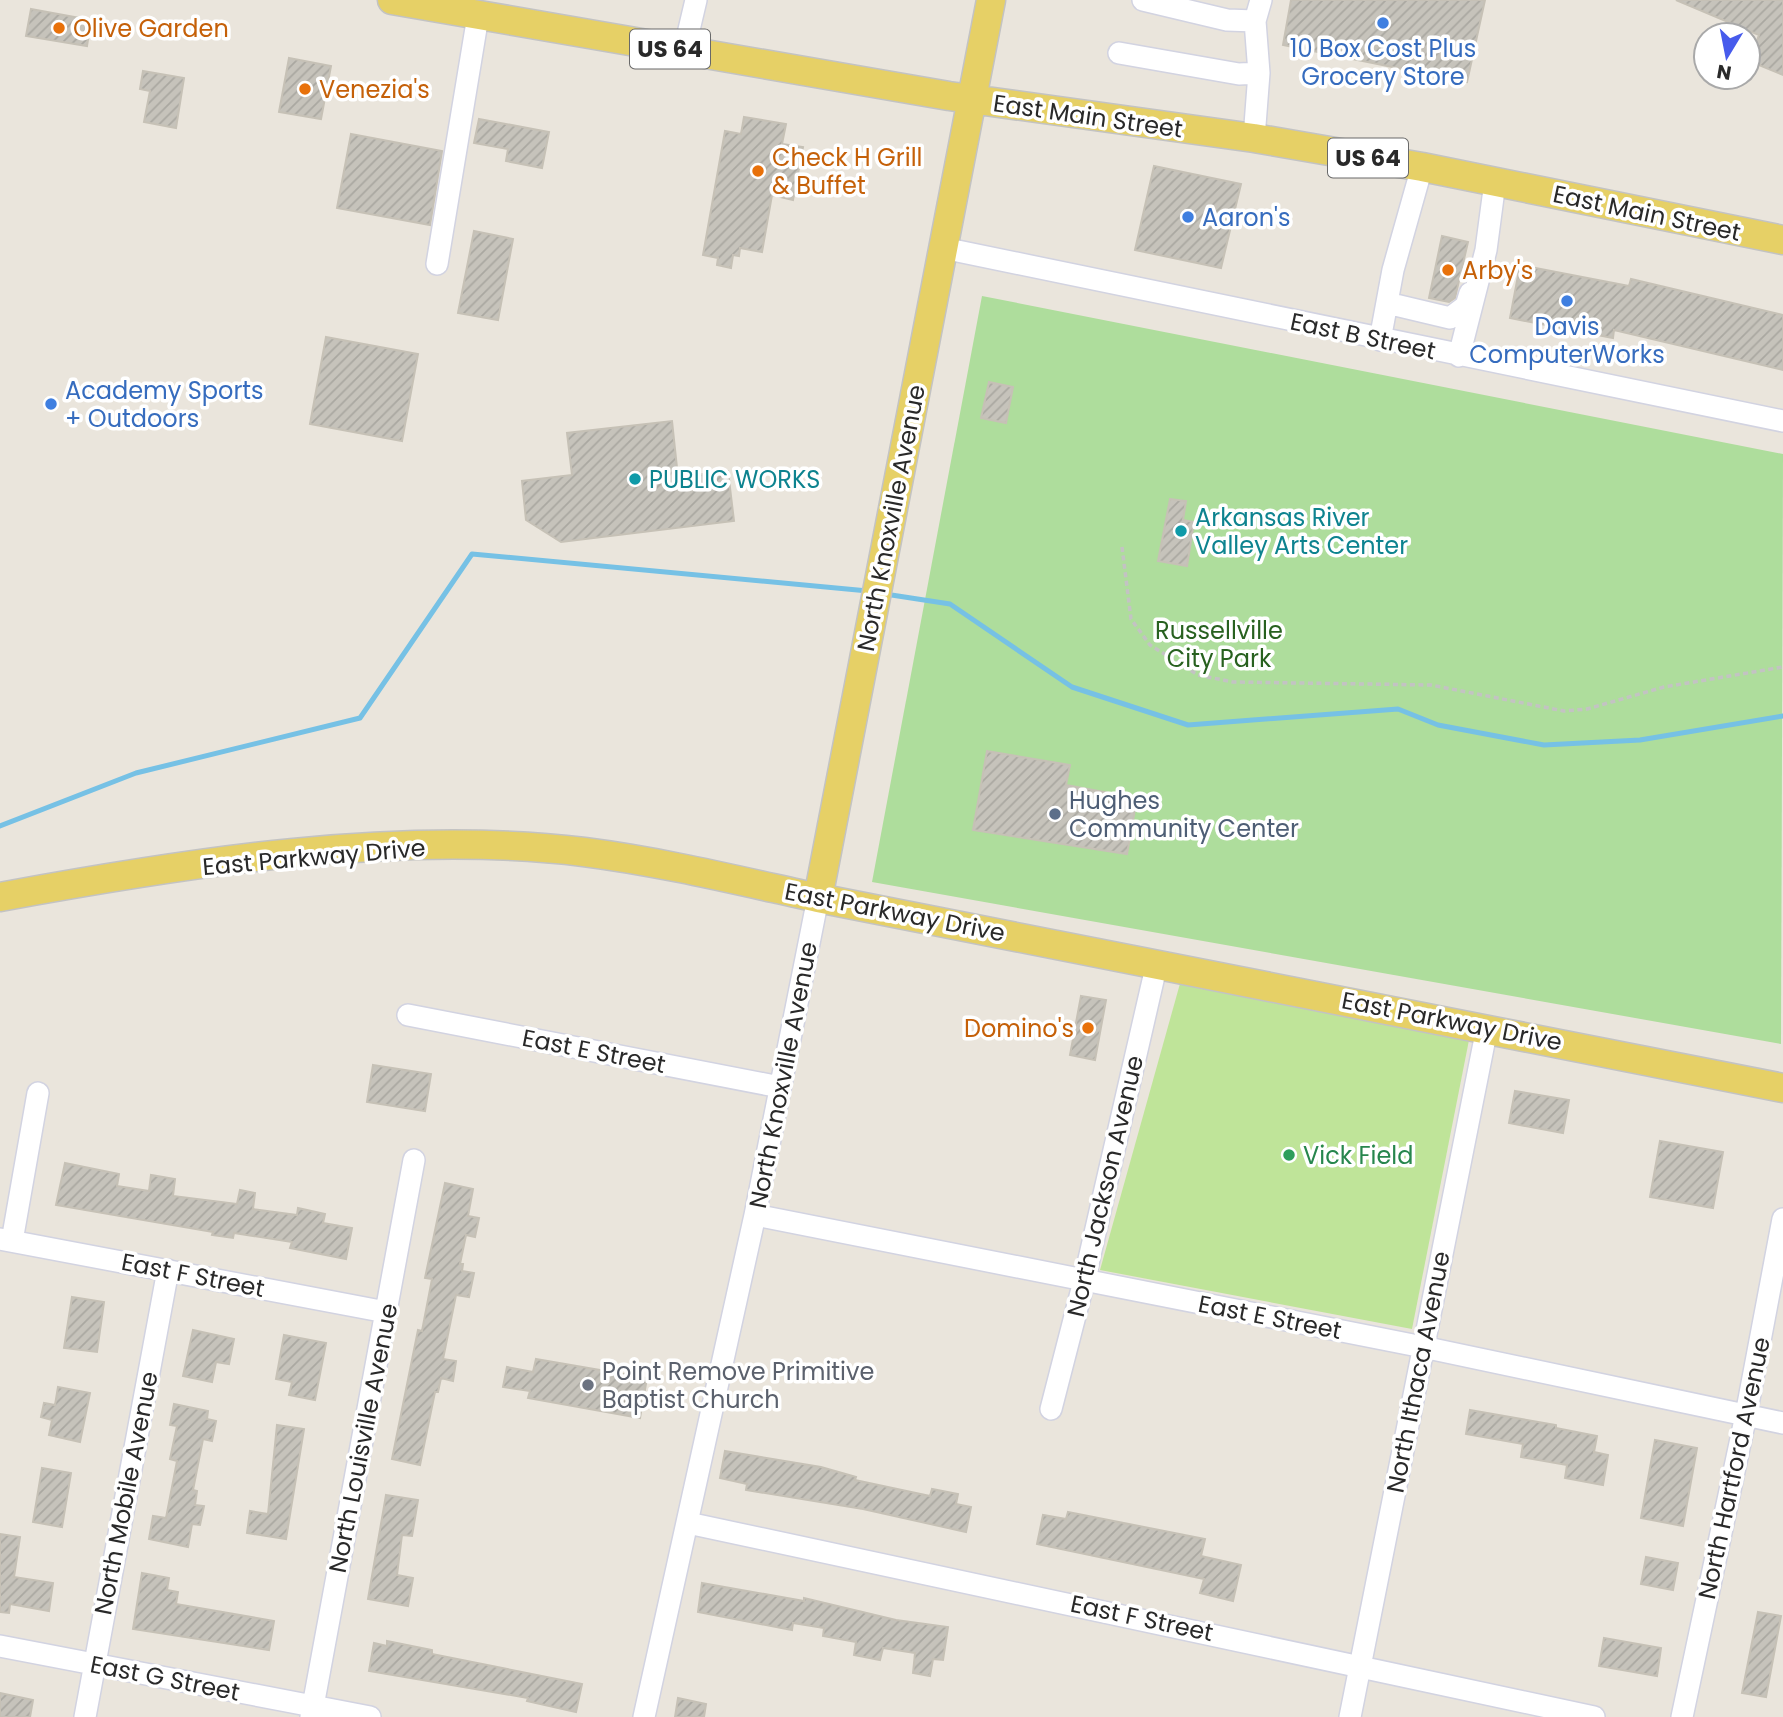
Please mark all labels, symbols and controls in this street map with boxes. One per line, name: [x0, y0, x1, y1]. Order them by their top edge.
place label: Olive Garden: [73, 12, 229, 45]
marker: 10 Box Cost Plus Grocery Store: [1375, 15, 1391, 31]
marker: Olive Garden: [51, 20, 67, 36]
north arrow: [1692, 21, 1762, 91]
road number: US 64: [630, 30, 710, 68]
place label: 10 Box Cost Plus Grocery Store: [1290, 32, 1476, 93]
text: N: [1715, 58, 1734, 87]
place label: Venezia's: [319, 73, 430, 106]
marker: Venezia's: [297, 81, 313, 97]
street label: East Main Street: [991, 86, 1185, 146]
road number: US 64: [1328, 139, 1408, 178]
place label: Check H Grill & Buffet: [772, 141, 922, 202]
marker: Check H Grill & Buffet: [750, 163, 766, 179]
street label: East Main Street: [1550, 177, 1744, 249]
place label: Aaron's: [1202, 201, 1290, 234]
marker: Aaron's: [1180, 209, 1196, 225]
place label: Arby's: [1462, 254, 1533, 287]
marker: Arby's: [1440, 262, 1456, 278]
marker: Davis ComputerWorks: [1559, 293, 1575, 309]
street label: East B Street: [1287, 305, 1439, 367]
place label: Davis ComputerWorks: [1469, 310, 1665, 371]
place label: Academy Sports + Outdoors: [65, 374, 264, 435]
street label: North Knoxville Avenue: [849, 382, 933, 654]
marker: Academy Sports + Outdoors: [43, 396, 59, 412]
place label: PUBLIC WORKS: [649, 463, 820, 496]
marker: PUBLIC WORKS: [627, 471, 643, 487]
place label: Arkansas River Valley Arts Center: [1195, 501, 1408, 562]
marker: Arkansas River Valley Arts Center: [1173, 523, 1189, 539]
park label: Russellville City Park: [1155, 614, 1283, 675]
place label: Hughes Community Center: [1069, 784, 1299, 845]
marker: Hughes Community Center: [1047, 806, 1063, 822]
street label: East Parkway Drive: [201, 831, 427, 883]
street label: East Parkway Drive: [782, 874, 1008, 950]
street label: North Knoxville Avenue: [741, 939, 825, 1211]
street label: East Parkway Drive: [1339, 983, 1565, 1059]
place label: Domino's: [964, 1012, 1074, 1045]
marker: Domino's: [1080, 1020, 1096, 1036]
street label: East E Street: [520, 1021, 668, 1081]
street label: North Jackson Avenue: [1059, 1052, 1151, 1320]
place label: Vick Field: [1303, 1139, 1413, 1172]
marker: Vick Field: [1281, 1147, 1297, 1163]
street label: East F Street: [119, 1245, 267, 1305]
street label: North Ithaca Avenue: [1378, 1248, 1458, 1496]
street label: East E Street: [1196, 1287, 1344, 1347]
street label: North Louisville Avenue: [321, 1300, 405, 1576]
street label: North Hartford Avenue: [1690, 1334, 1778, 1602]
place label: Point Remove Primitive Baptist Church: [602, 1355, 874, 1416]
street label: North Mobile Avenue: [86, 1369, 166, 1617]
marker: Point Remove Primitive Baptist Church: [580, 1377, 596, 1393]
street label: East F Street: [1068, 1587, 1216, 1649]
street label: East G Street: [87, 1647, 243, 1709]

